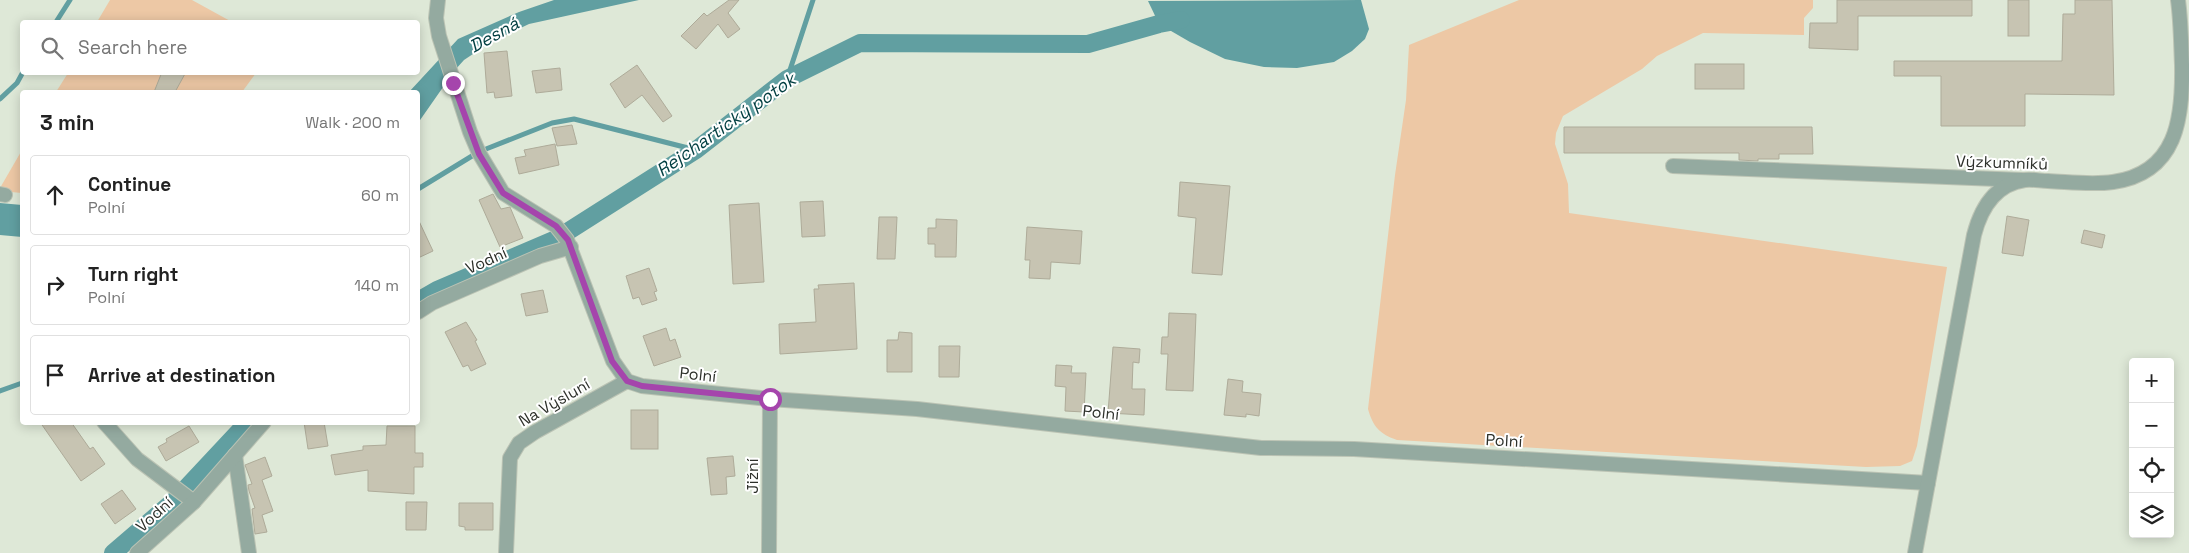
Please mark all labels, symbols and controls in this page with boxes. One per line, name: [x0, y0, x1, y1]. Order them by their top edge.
water label: Desná: [465, 11, 523, 58]
search box: [20, 20, 420, 75]
icon: search: [38, 34, 66, 62]
text: Search here: [78, 35, 188, 60]
water label: Rejchartický potok: [651, 66, 802, 181]
route end: [442, 72, 465, 95]
text: 3 min: [40, 109, 95, 136]
text: Walk · 200 m: [305, 112, 400, 133]
street label: Výzkumníků: [1956, 150, 2048, 175]
text: Continue: [88, 172, 171, 197]
icon: ahead: [41, 181, 69, 209]
text: 60 m: [361, 185, 399, 206]
text: Polní: [88, 197, 125, 218]
street label: Vodní: [462, 242, 510, 279]
text: Turn right: [88, 262, 178, 287]
icon: right: [41, 271, 69, 299]
text: 140 m: [354, 275, 399, 296]
text: Polní: [88, 287, 125, 308]
map controls: [2129, 358, 2174, 538]
button: +: [2129, 358, 2174, 403]
icon: arrive: [41, 361, 69, 389]
street label: Polní: [678, 362, 717, 387]
text: Arrive at destination: [88, 363, 276, 388]
street label: Na Výsluní: [515, 374, 594, 431]
route start: [759, 388, 782, 411]
street label: Polní: [1081, 400, 1120, 425]
button: −: [2129, 403, 2174, 448]
street label: Polní: [1485, 429, 1523, 452]
button: locate: [2129, 448, 2174, 493]
street label: Jižní: [742, 458, 763, 494]
street label: Vodní: [131, 492, 177, 537]
button: layers: [2129, 493, 2174, 538]

